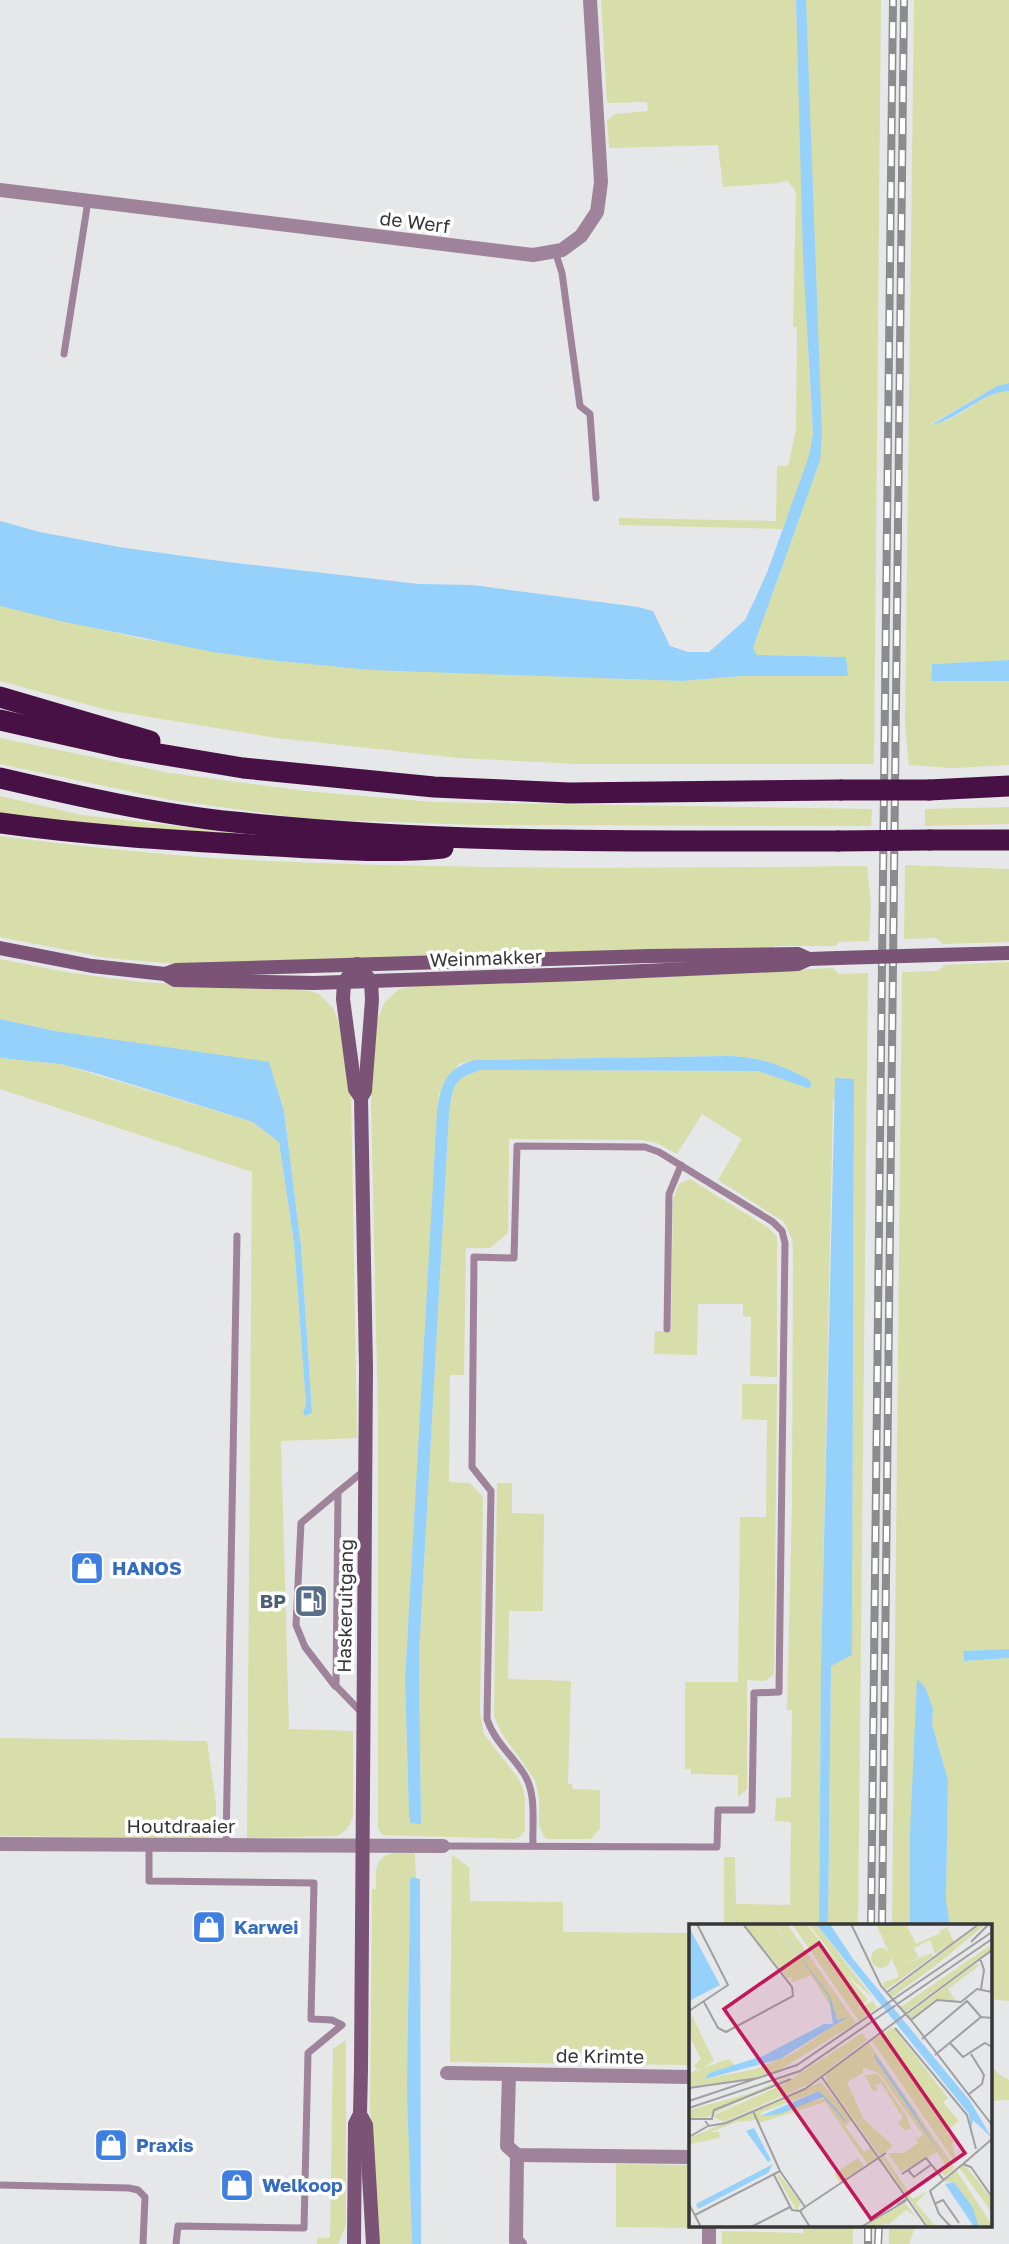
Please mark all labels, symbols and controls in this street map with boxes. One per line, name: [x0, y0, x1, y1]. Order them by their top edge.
street label: de Werf: [379, 206, 452, 237]
street label: Weinmakker: [429, 944, 543, 971]
street label: Haskeruitgang: [332, 1539, 357, 1673]
shop icon: HANOS: [68, 1549, 106, 1587]
place label: HANOS: [112, 1556, 182, 1579]
fuel station icon: BP: [292, 1582, 330, 1620]
place label: BP: [260, 1589, 286, 1612]
street label: Houtdraaier: [127, 1814, 236, 1837]
shop icon: Karwei: [190, 1908, 228, 1946]
place label: Karwei: [234, 1915, 299, 1938]
inset map: [689, 1924, 992, 2226]
street label: de Krimte: [556, 2043, 644, 2068]
shop icon: Praxis: [92, 2126, 130, 2164]
place label: Praxis: [136, 2133, 194, 2156]
shop icon: Welkoop: [218, 2166, 256, 2204]
place label: Welkoop: [262, 2173, 343, 2196]

